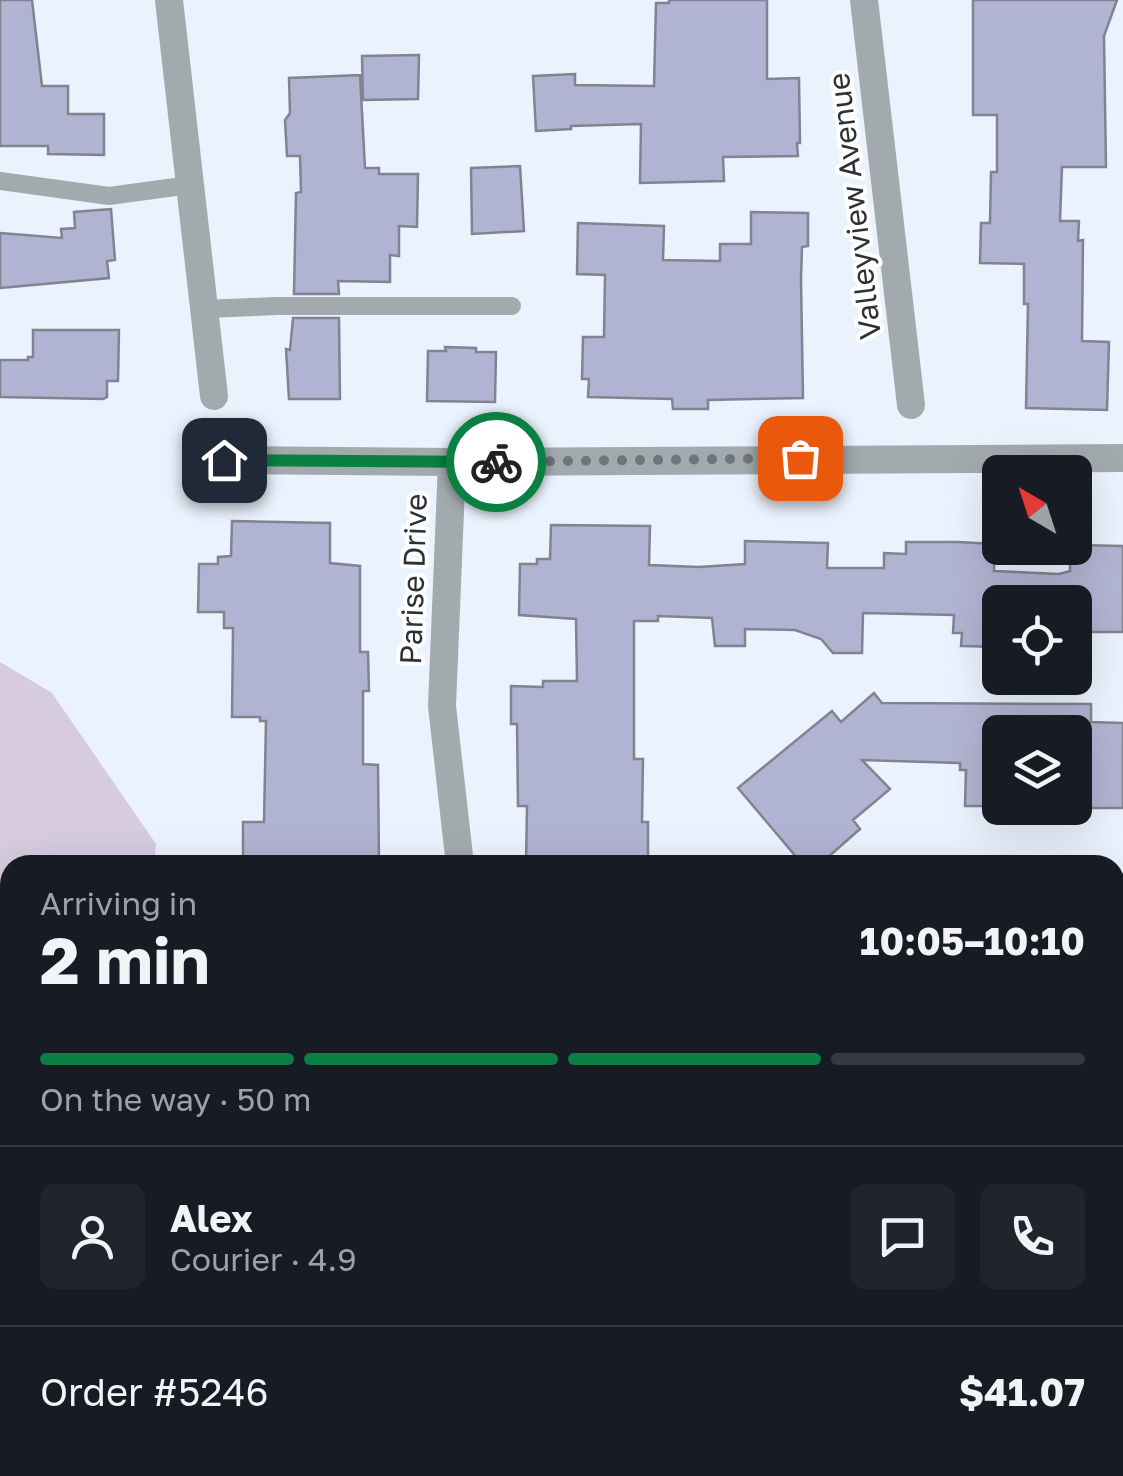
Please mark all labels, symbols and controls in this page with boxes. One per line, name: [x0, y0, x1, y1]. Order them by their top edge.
street label: Valleyview Avenue: [820, 71, 888, 341]
courier: [446, 412, 546, 512]
pin: [758, 416, 843, 501]
pin: [182, 418, 267, 503]
icon: bag: [773, 431, 828, 486]
icon: home: [197, 433, 252, 488]
icon: bike: [469, 435, 524, 490]
north arrow: [982, 455, 1092, 565]
map controls: [982, 455, 1092, 825]
street label: Parise Drive: [392, 493, 434, 665]
button: locate: [982, 585, 1092, 695]
button: layers: [982, 715, 1092, 825]
text: Arriving in: [40, 884, 197, 922]
text: 10:05–10:10: [860, 918, 1085, 963]
text: 2 min: [40, 920, 210, 998]
text: On the way · 50 m: [40, 1080, 311, 1118]
button: person: [40, 1184, 145, 1289]
button: chat: [850, 1184, 955, 1289]
button: phone: [980, 1184, 1085, 1289]
text: Alex: [170, 1195, 253, 1240]
text: Courier · 4.9: [170, 1240, 357, 1278]
text: Order #5246: [40, 1369, 268, 1414]
text: $41.07: [959, 1369, 1085, 1414]

